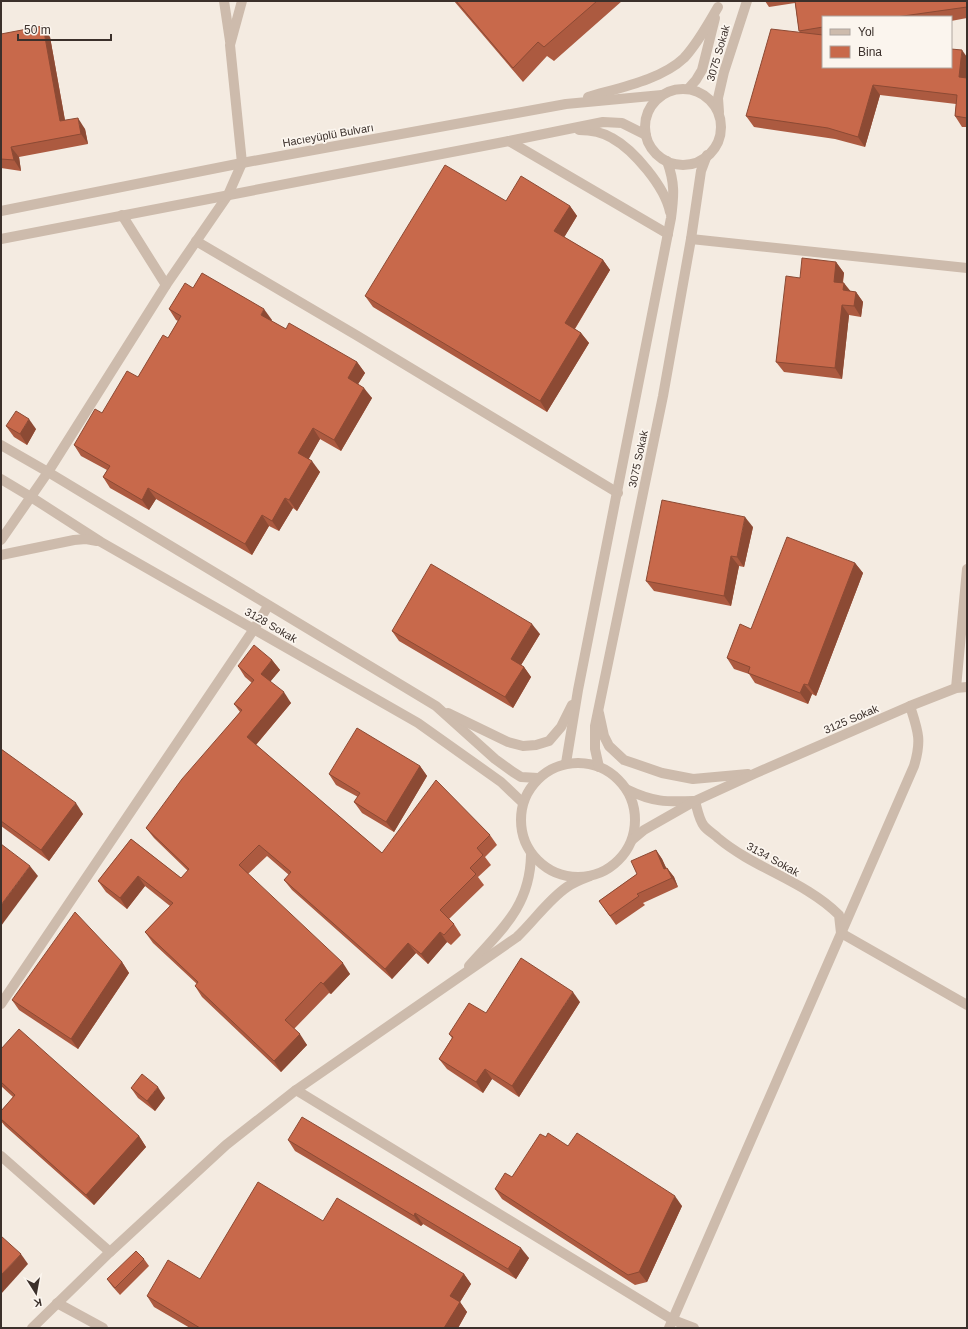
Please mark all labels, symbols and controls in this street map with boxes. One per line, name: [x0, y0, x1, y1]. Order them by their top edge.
scale bar: [18, 16, 111, 42]
legend: [822, 16, 952, 68]
text: 50 m: [24, 23, 51, 37]
street label: 3075 Sokak: [704, 23, 732, 83]
text: Yol: [858, 25, 874, 39]
text: Bina: [858, 45, 882, 59]
street label: Hacıeyüplü Bulvarı: [281, 121, 375, 149]
street label: 3075 Sokak: [626, 429, 650, 489]
street label: 3128 Sokak: [243, 605, 300, 645]
street label: 3125 Sokak: [822, 702, 881, 736]
street label: 3134 Sokak: [745, 840, 802, 879]
north arrow: [16, 1273, 56, 1313]
text: K: [33, 1296, 43, 1309]

